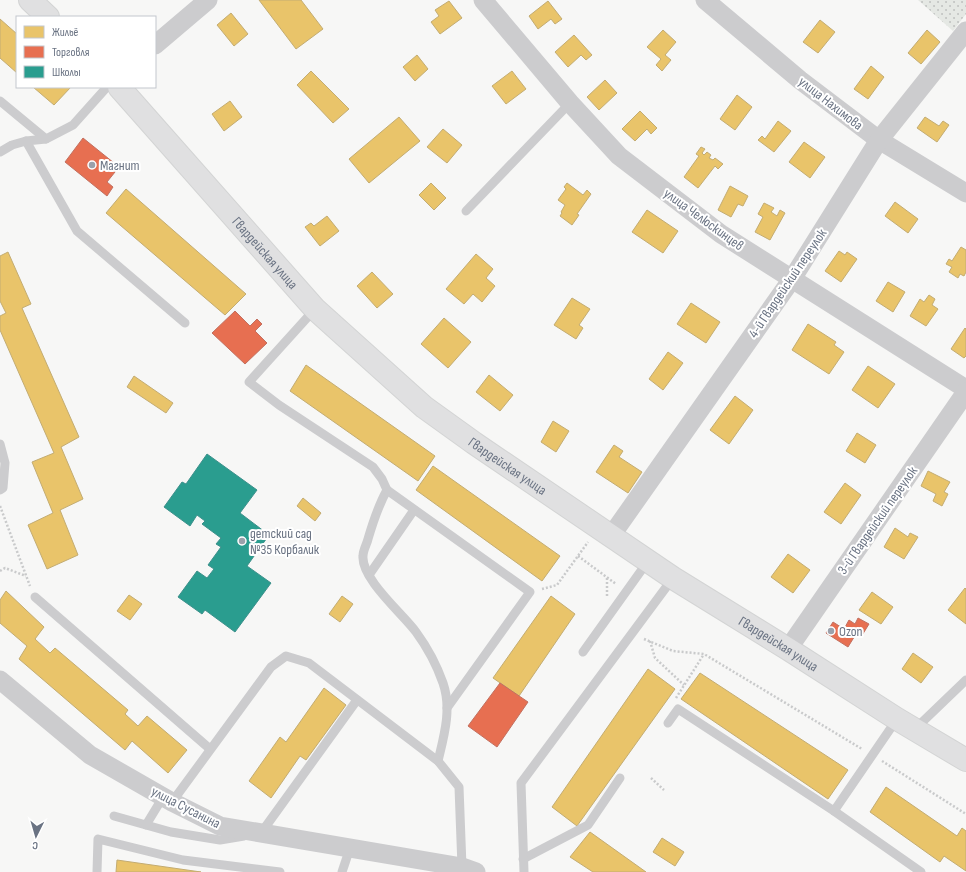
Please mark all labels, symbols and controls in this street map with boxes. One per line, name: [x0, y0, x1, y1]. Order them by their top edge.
legend: [16, 16, 156, 88]
text: Жильё: [52, 25, 79, 40]
text: Торговля: [52, 45, 90, 60]
text: Школы: [52, 65, 81, 80]
street label: улица Нахимова: [795, 73, 866, 134]
place label: Магнит: [100, 157, 140, 174]
marker: Магнит: [87, 160, 97, 170]
street label: улица Челюскинцев: [660, 185, 747, 254]
street label: Гвардейская улица: [228, 213, 301, 293]
street label: 4-й Гвардейский переулок: [745, 225, 831, 341]
street label: Гвардейская улица: [465, 434, 550, 499]
street label: 3-й Гвардейский переулок: [834, 463, 921, 577]
place label: детский сад №35 Корбалик: [250, 525, 320, 558]
marker: детский сад №35 Корбалик: [237, 536, 247, 546]
street label: Гвардейская улица: [735, 613, 821, 675]
place label: Ozon: [839, 623, 863, 640]
marker: Ozon: [826, 626, 836, 636]
street label: улица Сусанина: [148, 783, 223, 832]
north arrow: [16, 816, 56, 856]
text: С: [31, 839, 39, 852]

